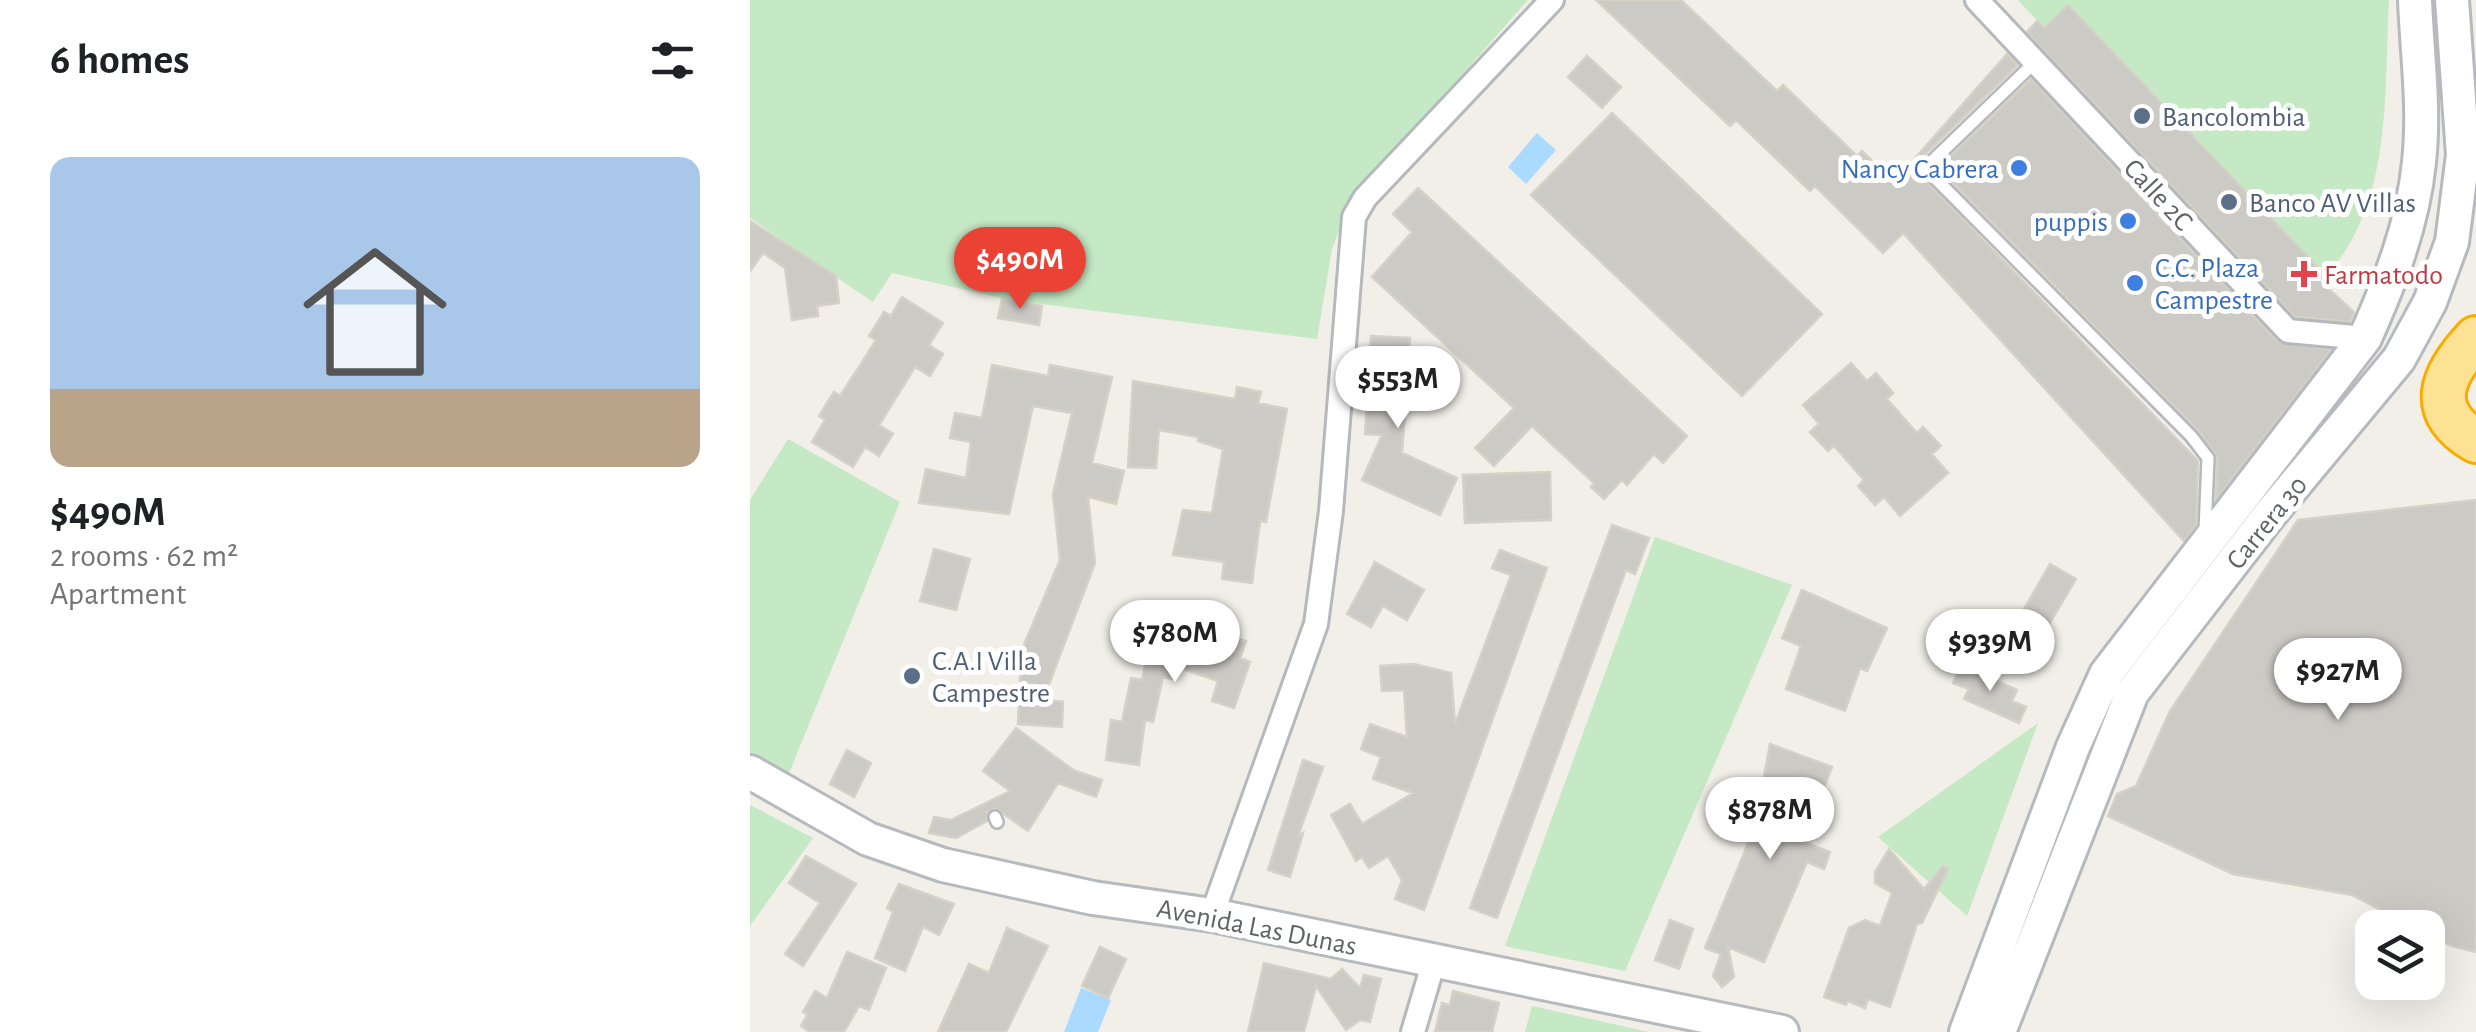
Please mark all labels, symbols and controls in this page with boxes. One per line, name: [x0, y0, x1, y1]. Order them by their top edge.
icon: filters: [645, 33, 700, 88]
text: 6 homes: [50, 39, 189, 81]
place label: Bancolombia: [2162, 104, 2306, 132]
marker: Bancolombia: [2131, 105, 2153, 127]
street label: Calle 2C: [2118, 154, 2197, 236]
place label: Nancy Cabrera: [1841, 156, 1999, 184]
marker: Nancy Cabrera: [2008, 157, 2030, 179]
place label: Banco AV Villas: [2249, 190, 2416, 218]
marker: Banco AV Villas: [2218, 191, 2240, 213]
place label: puppis: [2034, 209, 2108, 237]
marker: puppis: [2117, 210, 2139, 232]
icon: home: [285, 222, 465, 402]
pin: $490M: [950, 227, 1090, 312]
text: $490M: [976, 243, 1064, 275]
place label: C.C. Plaza Campestre: [2155, 255, 2273, 315]
place label: Farmatodo: [2324, 262, 2443, 290]
marker: Farmatodo: [2293, 263, 2315, 285]
marker: C.C. Plaza Campestre: [2124, 272, 2146, 294]
pin: $553M: [1328, 346, 1468, 431]
text: $553M: [1357, 362, 1439, 394]
street label: Carrera 30: [2222, 471, 2313, 575]
text: $490M: [50, 491, 166, 533]
text: 2 rooms · 62 m²: [50, 540, 238, 572]
text: Apartment: [50, 578, 186, 610]
pin: $780M: [1105, 600, 1245, 685]
pin: $939M: [1920, 609, 2060, 694]
text: $780M: [1132, 616, 1218, 648]
text: $939M: [1948, 625, 2032, 657]
pin: $927M: [2268, 638, 2408, 723]
place label: C.A.I Villa Campestre: [932, 648, 1050, 708]
text: $927M: [2296, 654, 2380, 686]
marker: C.A.I Villa Campestre: [901, 665, 923, 687]
pin: $878M: [1700, 777, 1840, 862]
text: $878M: [1727, 793, 1813, 825]
street label: Avenida Las Dunas: [1154, 895, 1359, 961]
map controls: [2355, 910, 2445, 1000]
button: layers: [2355, 910, 2445, 1000]

